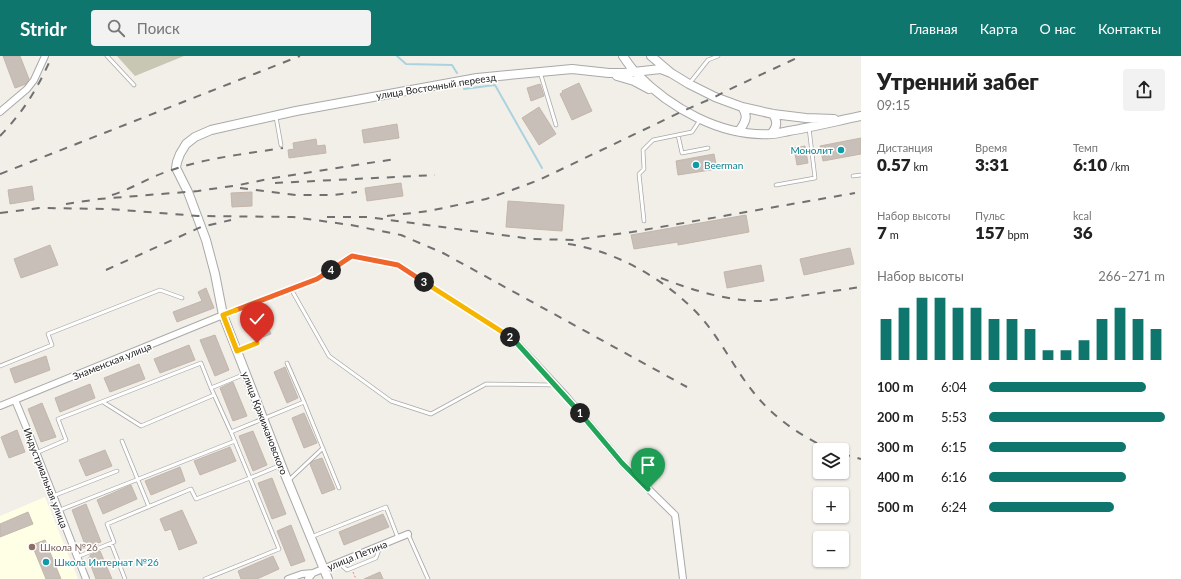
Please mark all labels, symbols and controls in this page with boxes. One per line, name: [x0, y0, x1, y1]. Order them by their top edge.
search box: [91, 10, 371, 46]
text: Stridr: [20, 17, 67, 40]
icon: search: [105, 17, 127, 39]
text: Поиск: [137, 19, 180, 37]
text: Главная: [909, 20, 958, 37]
text: Карта: [980, 20, 1018, 37]
text: О нас: [1040, 20, 1076, 37]
text: Контакты: [1098, 20, 1161, 37]
text: Утренний забег: [877, 68, 1039, 95]
button: share: [1123, 69, 1165, 111]
street label: улица Восточный переезд: [375, 71, 497, 101]
text: 09:15: [877, 97, 910, 113]
text: Дистанция: [877, 141, 933, 154]
text: Время: [975, 141, 1007, 154]
text: Темп: [1073, 141, 1098, 154]
place label: Монолит: [790, 144, 833, 156]
marker: Монолит: [836, 145, 846, 155]
text: 0.57: [877, 154, 911, 175]
text: 3:31: [975, 154, 1009, 175]
text: 6:10: [1073, 154, 1107, 175]
place label: Beerman: [704, 159, 743, 171]
marker: Beerman: [691, 160, 701, 170]
text: km: [911, 160, 928, 173]
text: /km: [1107, 160, 1130, 173]
text: Набор высоты: [877, 209, 950, 222]
text: Пульс: [975, 209, 1005, 222]
text: kcal: [1073, 209, 1092, 222]
text: 7: [877, 222, 887, 243]
text: 157: [975, 222, 1005, 243]
text: 36: [1073, 222, 1093, 243]
text: m: [887, 228, 899, 241]
text: bpm: [1005, 228, 1029, 241]
pin: 4: [321, 260, 341, 280]
text: 4: [328, 263, 334, 276]
text: Набор высоты: [877, 268, 964, 284]
text: 266–271 m: [1098, 268, 1165, 284]
pin: 3: [414, 272, 434, 292]
text: 3: [421, 275, 427, 288]
pin: [240, 302, 274, 343]
icon: check: [246, 308, 268, 330]
pin: 2: [500, 327, 520, 347]
text: 2: [507, 330, 513, 343]
street label: Знаменская улица: [71, 340, 153, 382]
street label: улица Кржижановского: [240, 370, 290, 477]
text: 100 m: [877, 379, 914, 395]
text: 6:04: [941, 379, 967, 395]
pin: 1: [570, 403, 590, 423]
text: 1: [577, 406, 583, 419]
text: 200 m: [877, 409, 914, 425]
text: 5:53: [941, 409, 967, 425]
street label: Индустриальная улица: [21, 426, 71, 530]
text: 300 m: [877, 439, 914, 455]
text: 6:15: [941, 439, 967, 455]
map controls: [813, 443, 849, 567]
button: layers: [813, 443, 849, 479]
pin: [631, 448, 665, 489]
icon: arrive: [637, 454, 659, 476]
text: 400 m: [877, 469, 914, 485]
text: 6:16: [941, 469, 967, 485]
button: +: [813, 487, 849, 523]
text: 500 m: [877, 499, 914, 515]
text: 6:24: [941, 499, 967, 515]
button: −: [813, 531, 849, 567]
street label: улица Петина: [325, 537, 389, 572]
place label: Школа №26: [40, 541, 98, 553]
marker: Школа №26: [27, 542, 37, 552]
place label: Школа Интернат №26: [54, 556, 159, 568]
marker: Школа Интернат №26: [41, 557, 51, 567]

